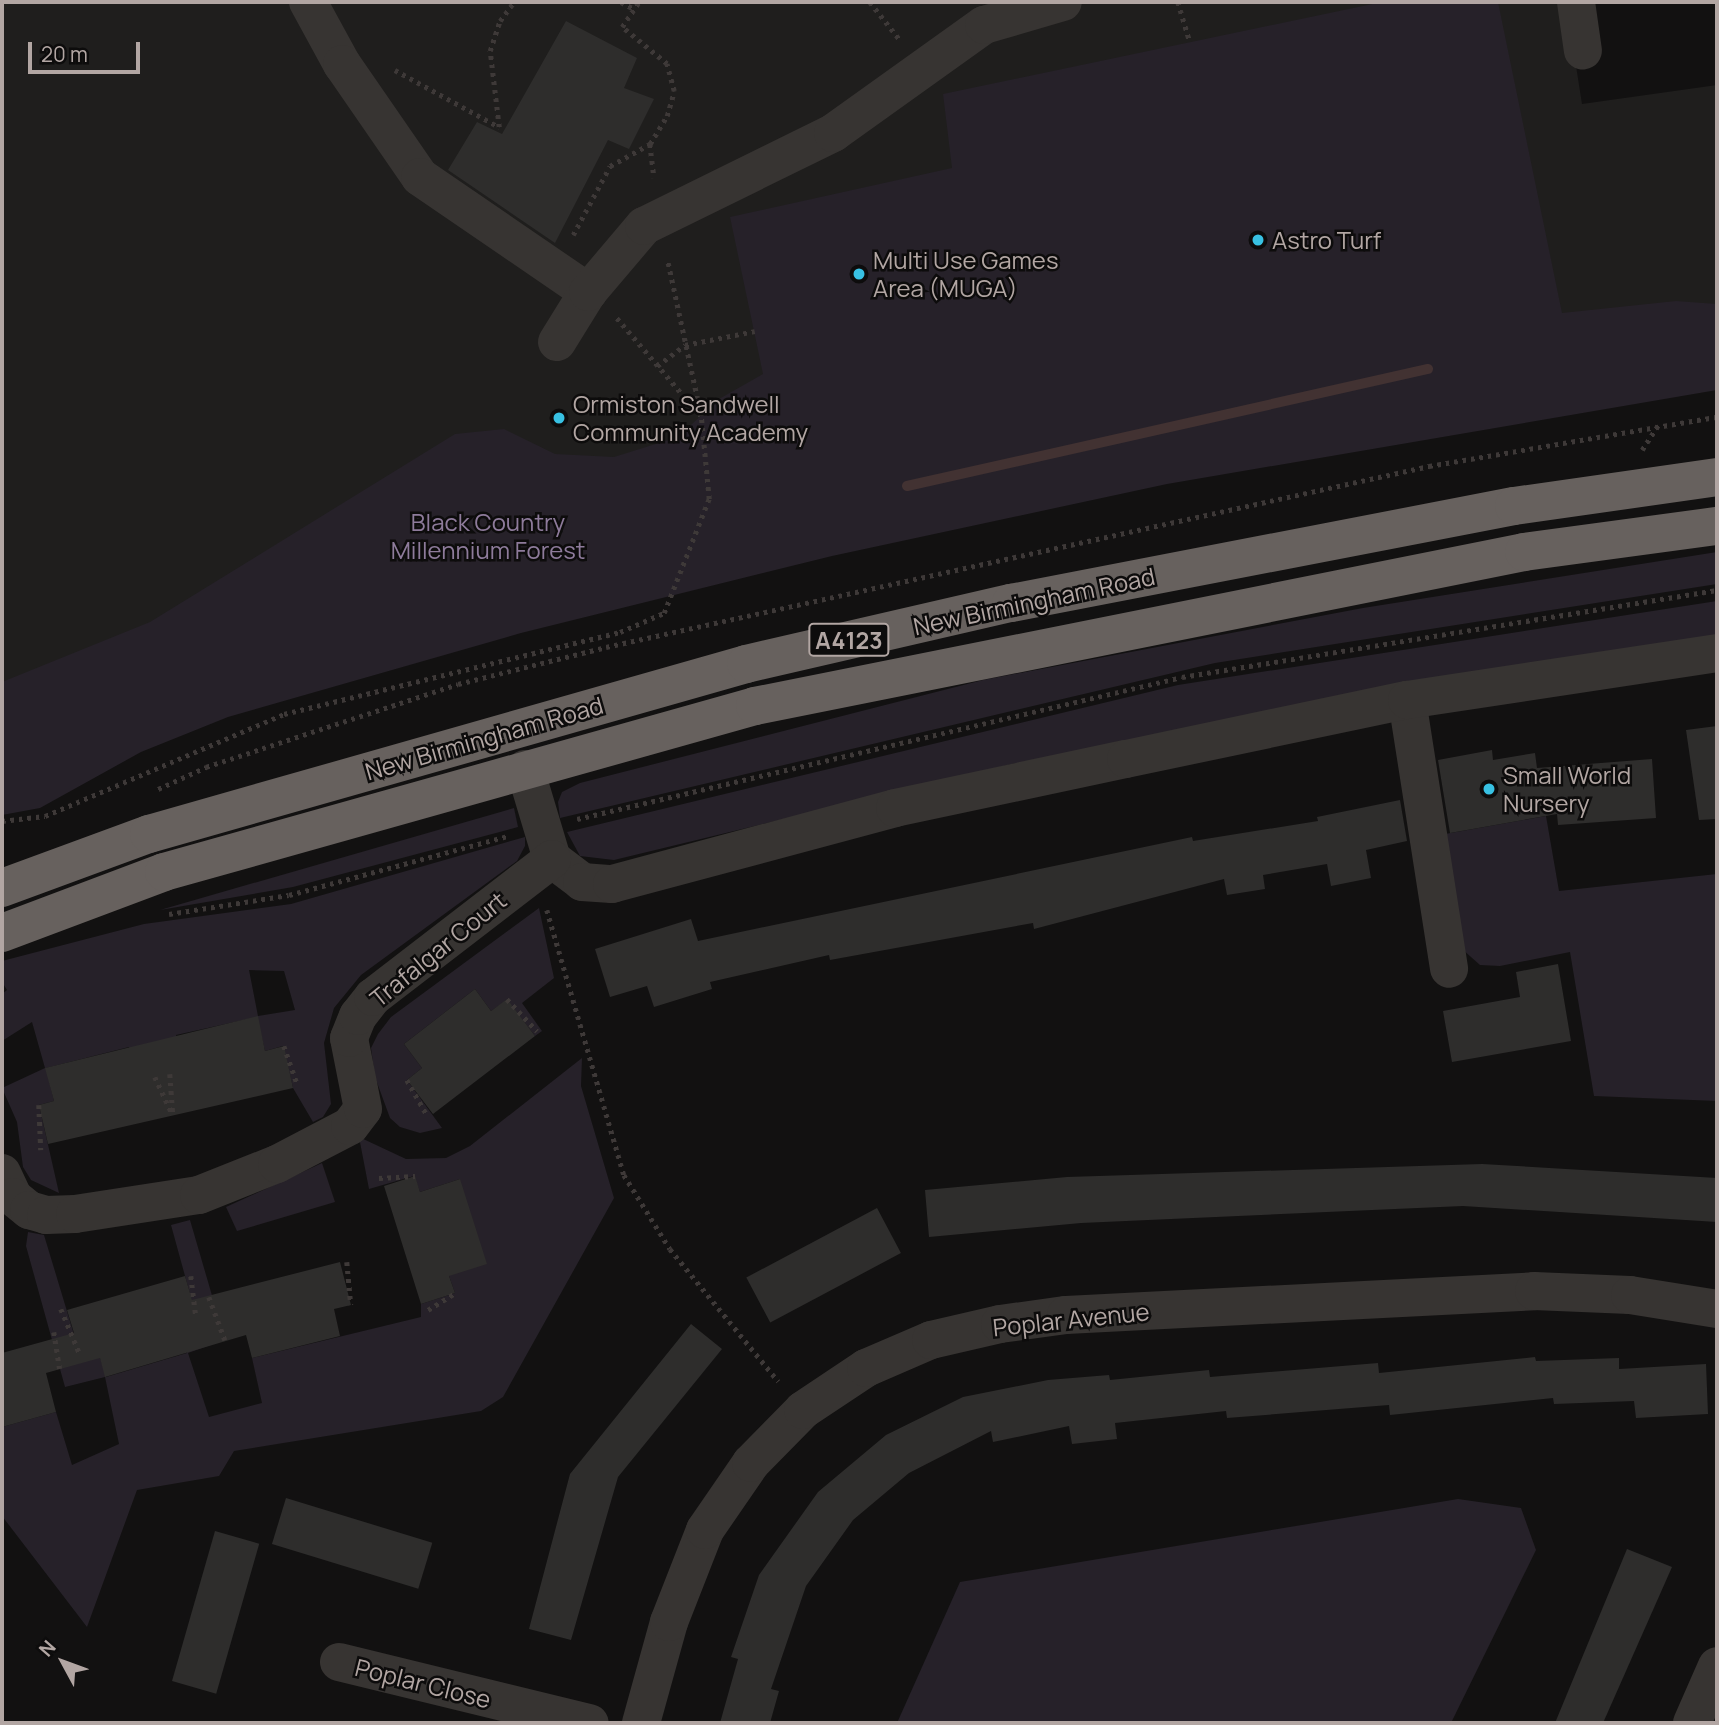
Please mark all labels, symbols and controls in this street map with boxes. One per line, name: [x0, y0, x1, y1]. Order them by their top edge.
scale bar: [32, 28, 144, 72]
text: 20 m: [41, 40, 88, 68]
place label: Astro Turf: [1272, 226, 1381, 254]
marker: Astro Turf: [1250, 232, 1266, 248]
place label: Multi Use Games Area (MUGA): [873, 246, 1058, 302]
marker: Multi Use Games Area (MUGA): [851, 266, 867, 282]
place label: Ormiston Sandwell Community Academy: [573, 390, 808, 446]
marker: Ormiston Sandwell Community Academy: [551, 410, 567, 426]
park label: Black Country Millennium Forest: [391, 508, 585, 564]
street label: New Birmingham Road: [911, 561, 1157, 641]
road number: A4123: [807, 620, 891, 660]
street label: New Birmingham Road: [362, 690, 606, 786]
place label: Small World Nursery: [1503, 761, 1631, 817]
marker: Small World Nursery: [1481, 781, 1497, 797]
street label: Trafalgar Court: [364, 885, 512, 1013]
street label: Poplar Avenue: [991, 1296, 1151, 1342]
north arrow: [28, 1627, 98, 1697]
text: N: [33, 1635, 61, 1662]
street label: Poplar Close: [352, 1652, 494, 1714]

